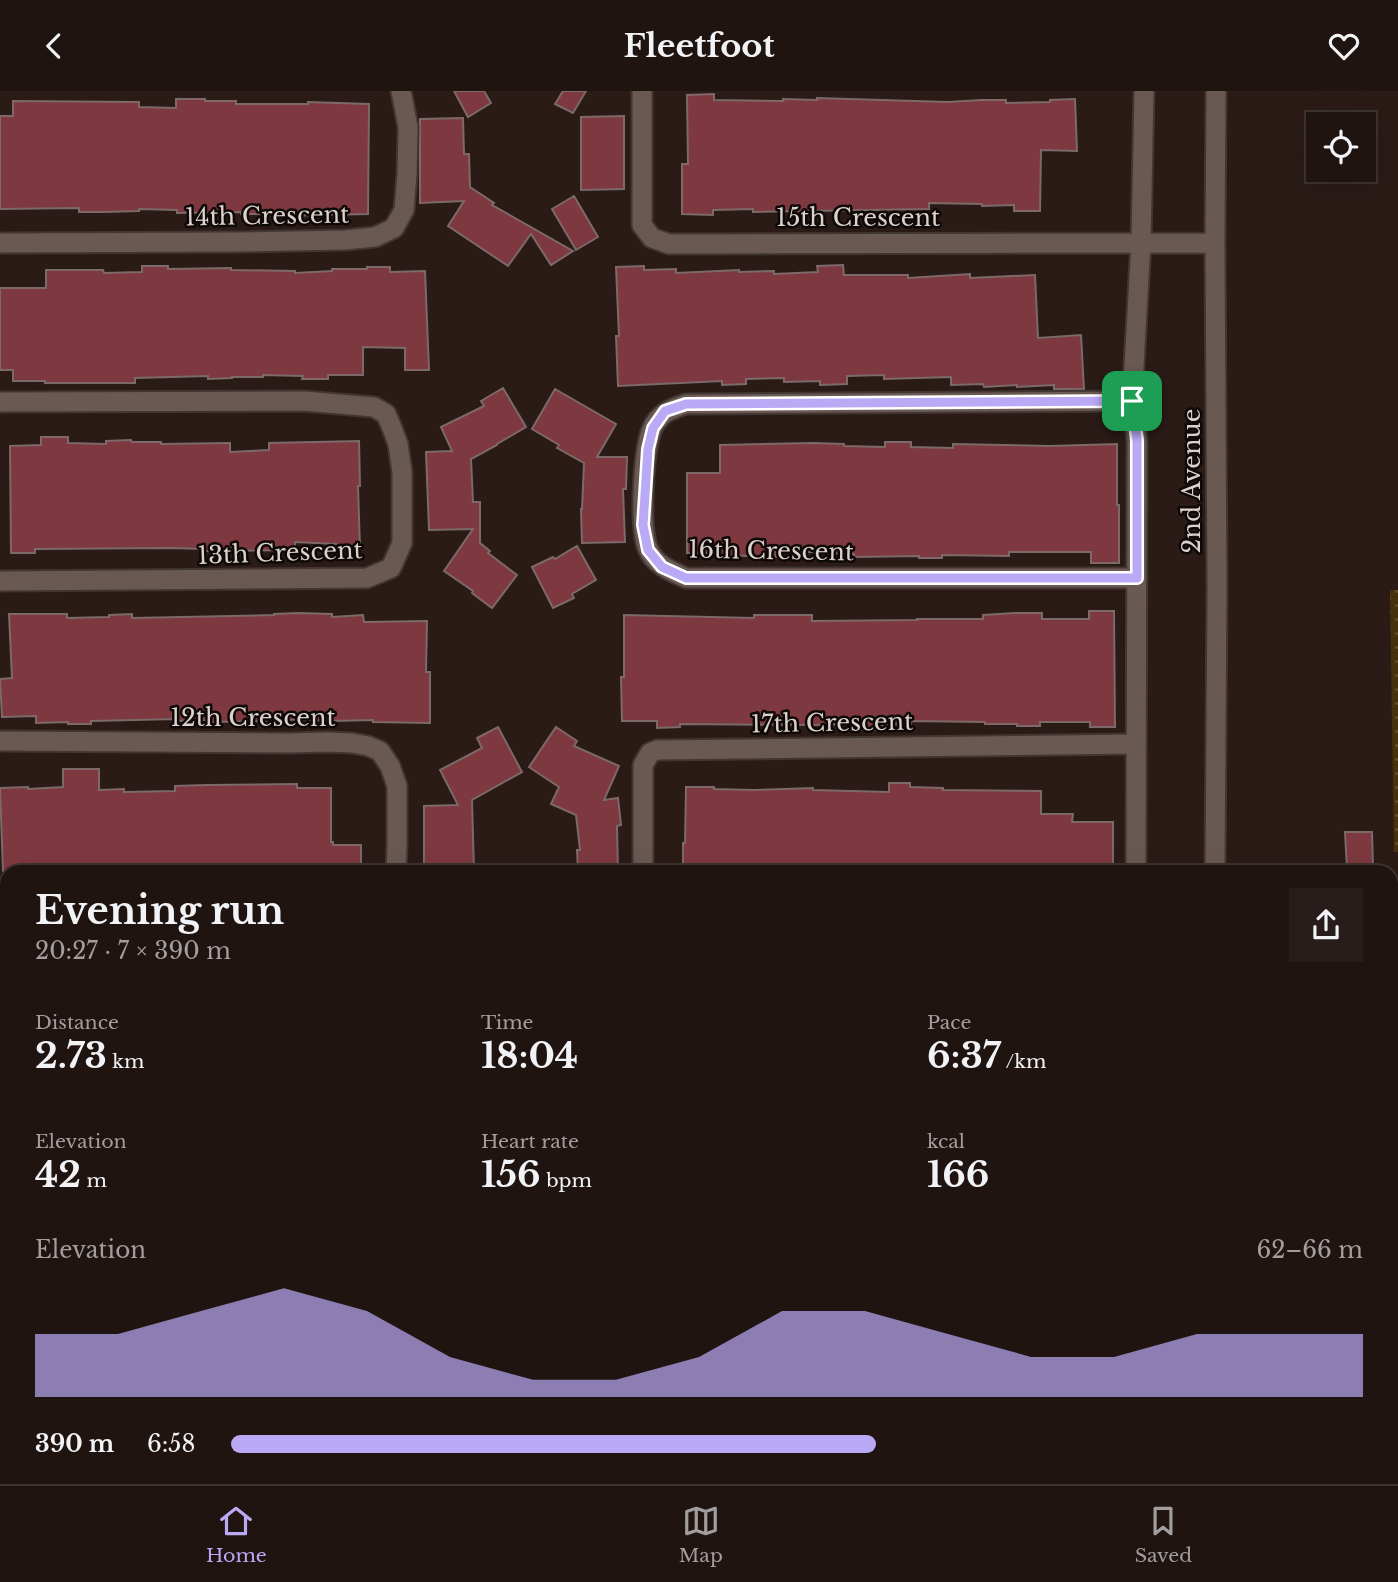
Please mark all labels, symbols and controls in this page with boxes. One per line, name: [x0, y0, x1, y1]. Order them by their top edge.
text: Fleetfoot: [623, 26, 775, 66]
icon: back: [35, 27, 73, 65]
icon: heart: [1325, 27, 1363, 65]
map controls: [1306, 112, 1376, 182]
button: locate: [1306, 112, 1376, 182]
street label: 14th Crescent: [184, 200, 349, 231]
street label: 15th Crescent: [776, 203, 940, 232]
pin: [1102, 371, 1162, 431]
icon: arrive: [1113, 382, 1151, 420]
street label: 2nd Avenue: [1177, 409, 1206, 553]
street label: 13th Crescent: [197, 535, 363, 570]
street label: 16th Crescent: [688, 535, 854, 566]
street label: 12th Crescent: [170, 703, 336, 732]
street label: 17th Crescent: [750, 707, 913, 738]
text: Evening run: [35, 887, 284, 934]
button: share: [1289, 888, 1363, 962]
text: 20:27 · 7 × 390 m: [35, 937, 231, 965]
text: Distance: [35, 1011, 119, 1034]
text: Time: [481, 1011, 533, 1034]
text: Pace: [927, 1011, 971, 1034]
text: 2.73: [35, 1034, 107, 1077]
text: 18:04: [481, 1034, 578, 1077]
text: 6:37: [927, 1034, 1001, 1077]
text: km: [107, 1050, 144, 1073]
text: /km: [1001, 1050, 1046, 1073]
text: Elevation: [35, 1130, 127, 1153]
text: Heart rate: [481, 1130, 579, 1153]
text: kcal: [927, 1130, 965, 1153]
text: 42: [35, 1153, 81, 1196]
text: 156: [481, 1153, 541, 1196]
text: 166: [927, 1153, 989, 1196]
text: m: [81, 1169, 107, 1192]
text: bpm: [541, 1169, 592, 1192]
text: Elevation: [35, 1236, 146, 1264]
text: 62–66 m: [1257, 1236, 1363, 1264]
text: 390 m: [35, 1430, 114, 1458]
text: 6:58: [147, 1430, 195, 1458]
tab: Home: [206, 1502, 267, 1567]
tab: Map: [679, 1502, 723, 1567]
tab: Saved: [1135, 1502, 1192, 1567]

